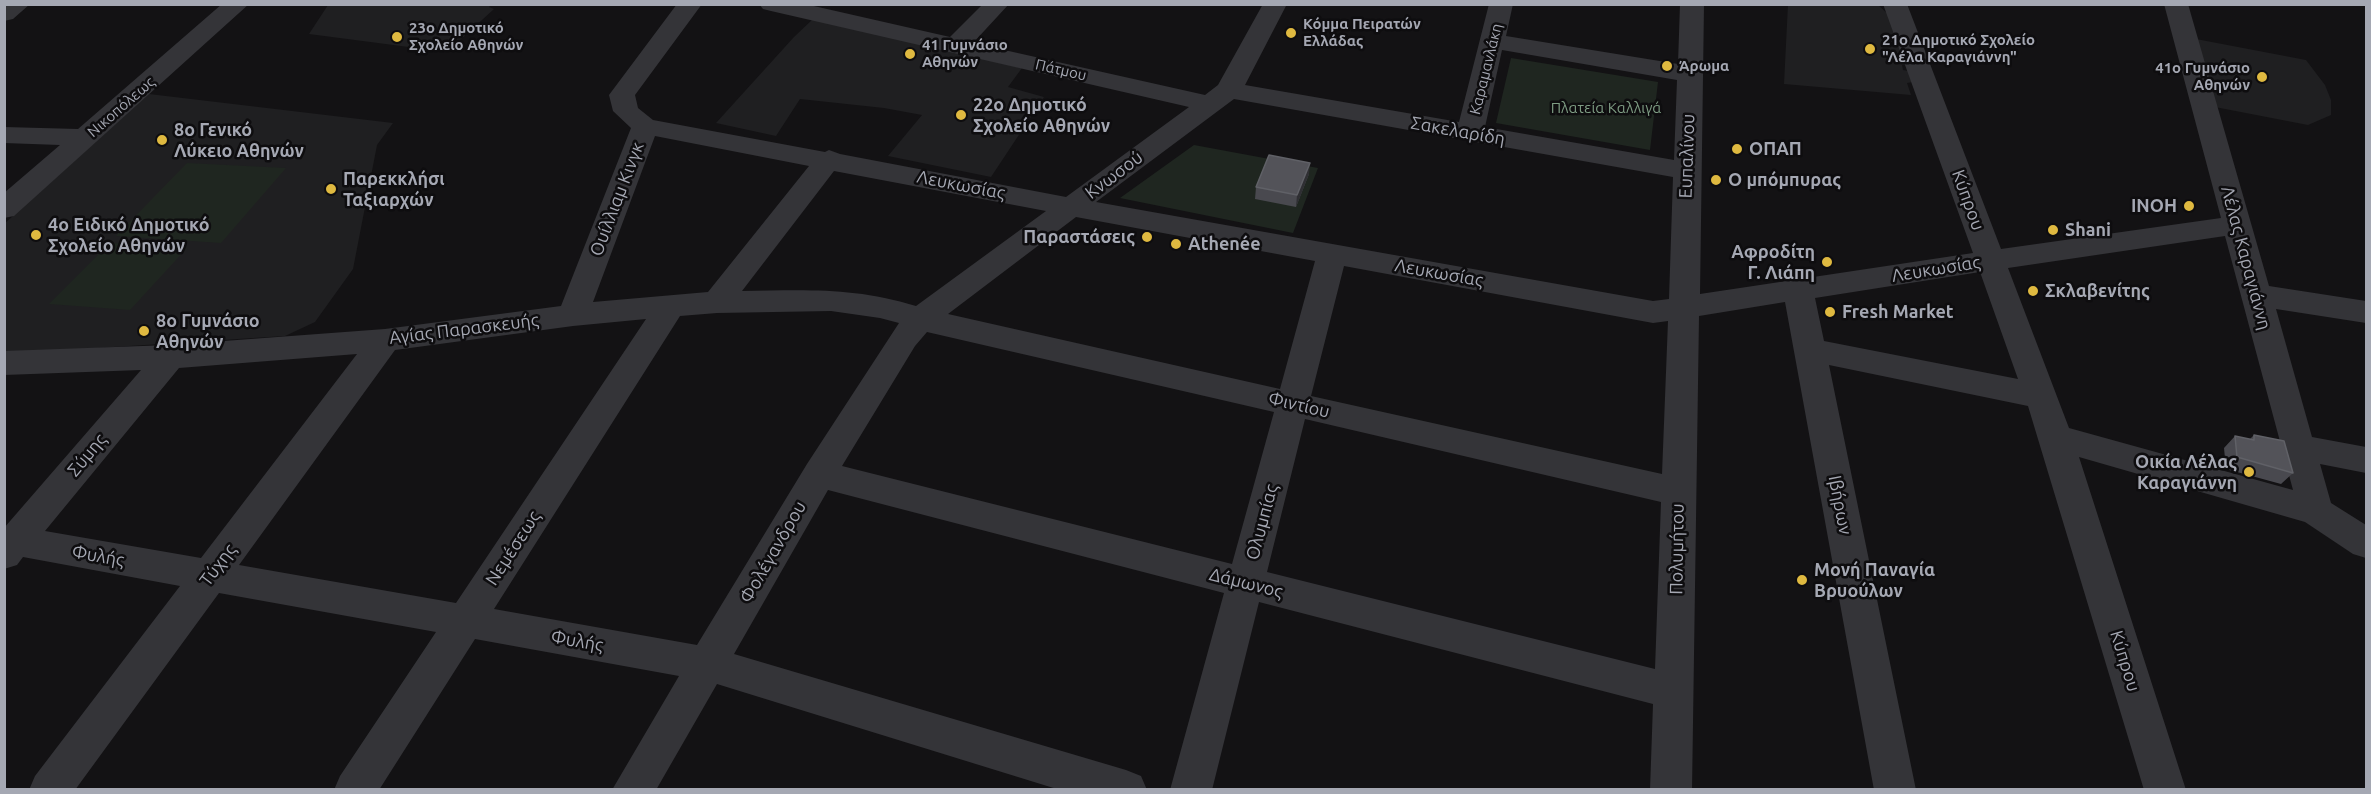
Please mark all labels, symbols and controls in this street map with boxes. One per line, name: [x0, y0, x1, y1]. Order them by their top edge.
place label: Κόμμα Πειρατών Ελλάδας: [1303, 15, 1421, 50]
place label: 23ο Δημοτικό Σχολείο Αθηνών: [409, 19, 523, 54]
street label: Καραμανλάκη: [1466, 22, 1506, 116]
marker: Κόμμα Πειρατών Ελλάδας: [1284, 26, 1298, 40]
marker: 23ο Δημοτικό Σχολείο Αθηνών: [390, 30, 404, 44]
place label: 21ο Δημοτικό Σχολείο "Λέλα Καραγιάννη": [1882, 31, 2035, 66]
place label: 41 Γυμνάσιο Αθηνών: [922, 36, 1008, 71]
marker: 21ο Δημοτικό Σχολείο "Λέλα Καραγιάννη": [1863, 42, 1877, 56]
marker: 41 Γυμνάσιο Αθηνών: [903, 47, 917, 61]
street label: Πάτμου: [1034, 55, 1088, 85]
place label: Άρωμα: [1679, 57, 1729, 75]
marker: Άρωμα: [1660, 59, 1674, 73]
place label: 41ο Γυμνάσιο Αθηνών: [2155, 59, 2250, 94]
marker: 41ο Γυμνάσιο Αθηνών: [2255, 70, 2269, 84]
street label: Νικοπόλεως: [84, 73, 158, 141]
place label: 22ο Δημοτικό Σχολείο Αθηνών: [973, 94, 1110, 136]
park label: Πλατεία Καλλιγά: [1551, 99, 1661, 117]
marker: 22ο Δημοτικό Σχολείο Αθηνών: [954, 108, 968, 122]
street label: Σακελαρίδη: [1409, 112, 1507, 150]
street label: Ευπαλίνου: [1675, 113, 1699, 199]
place label: 8ο Γενικό Λύκειο Αθηνών: [174, 119, 304, 162]
marker: 8ο Γενικό Λύκειο Αθηνών: [155, 133, 169, 147]
place label: ΟΠΑΠ: [1749, 138, 1802, 160]
street label: Ουίλλιαμ Κινγκ: [585, 139, 649, 259]
marker: ΟΠΑΠ: [1730, 142, 1744, 156]
street label: Κνωσού: [1081, 146, 1147, 204]
street label: Λευκωσίας: [915, 166, 1007, 204]
street label: Κύπρου: [1947, 167, 1989, 233]
place label: Παρεκκλήσι Ταξιαρχών: [343, 168, 445, 210]
place label: Ο μπόμπυρας: [1728, 169, 1841, 191]
marker: Ο μπόμπυρας: [1709, 173, 1723, 187]
marker: Παρεκκλήσι Ταξιαρχών: [324, 182, 338, 196]
street label: Λέλας Καραγιάννη: [2216, 184, 2276, 332]
place label: ΙNOH: [2131, 195, 2177, 217]
marker: ΙNOH: [2182, 199, 2196, 213]
place label: 4ο Ειδικό Δημοτικό Σχολείο Αθηνών: [48, 214, 209, 256]
place label: Shani: [2065, 219, 2111, 241]
marker: Shani: [2046, 223, 2060, 237]
place label: Παραστάσεις: [1023, 226, 1135, 248]
marker: 4ο Ειδικό Δημοτικό Σχολείο Αθηνών: [29, 228, 43, 242]
marker: Παραστάσεις: [1140, 230, 1154, 244]
place label: Athenée: [1188, 233, 1261, 255]
marker: Athenée: [1169, 237, 1183, 251]
place label: Αφροδίτη Γ. Λιάπη: [1731, 241, 1815, 284]
street label: Λευκωσίας: [1890, 251, 1982, 287]
street label: Λευκωσίας: [1393, 255, 1485, 291]
marker: Αφροδίτη Γ. Λιάπη: [1820, 255, 1834, 269]
place label: Σκλαβενίτης: [2045, 280, 2150, 302]
marker: Σκλαβενίτης: [2026, 284, 2040, 298]
place label: Fresh Market: [1842, 301, 1954, 323]
marker: Fresh Market: [1823, 305, 1837, 319]
street label: Αγίας Παρασκευής: [388, 309, 540, 349]
place label: 8ο Γυμνάσιο Αθηνών: [156, 310, 260, 352]
marker: 8ο Γυμνάσιο Αθηνών: [137, 324, 151, 338]
street label: Φιντίου: [1266, 387, 1332, 423]
street label: Σύμης: [63, 429, 111, 481]
place label: Οικία Λέλας Καραγιάννη: [2135, 451, 2237, 494]
marker: Οικία Λέλας Καραγιάννη: [2242, 465, 2256, 479]
street label: Ιβήρων: [1824, 474, 1856, 536]
street label: Ολυμπίας: [1242, 482, 1282, 562]
street label: Φολέγανδρου: [735, 497, 811, 607]
street label: Πολυμήτου: [1665, 503, 1689, 595]
street label: Νεμέσεως: [481, 507, 545, 589]
street label: Τύχης: [195, 540, 241, 590]
street label: Φυλής: [70, 541, 126, 571]
place label: Μονή Παναγία Βρυούλων: [1814, 559, 1935, 602]
street label: Δάμωνος: [1207, 563, 1285, 603]
marker: Μονή Παναγία Βρυούλων: [1795, 573, 1809, 587]
street label: Φυλής: [549, 626, 605, 656]
street label: Κύπρου: [2105, 628, 2145, 694]

